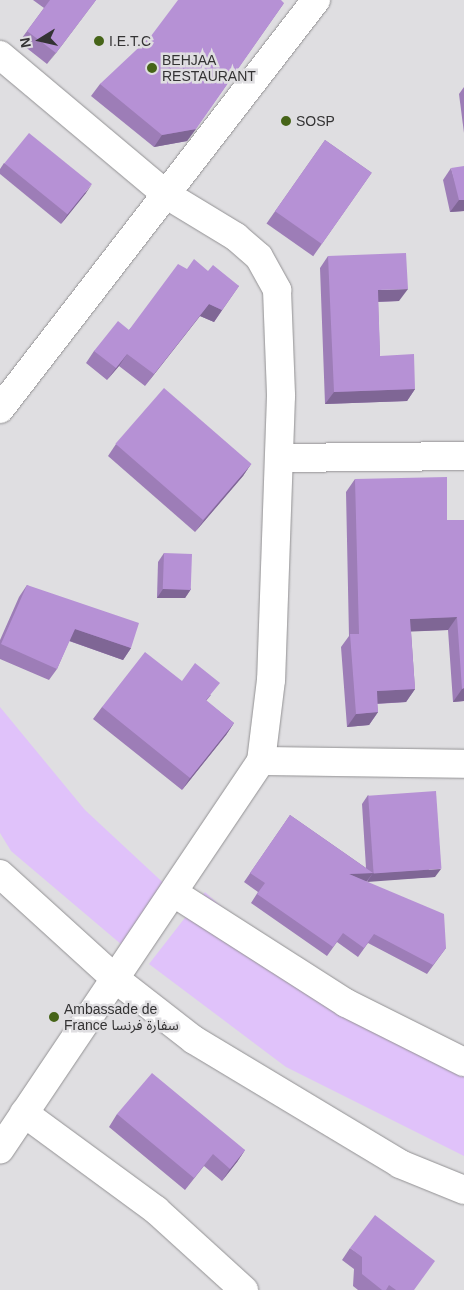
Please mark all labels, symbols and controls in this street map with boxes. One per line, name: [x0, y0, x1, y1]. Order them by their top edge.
north arrow: [15, 15, 65, 65]
place label: I.E.T.C: [109, 33, 151, 49]
marker: I.E.T.C: [93, 35, 105, 47]
text: N: [16, 36, 34, 49]
place label: BEHJAA RESTAURANT: [162, 52, 256, 84]
marker: BEHJAA RESTAURANT: [146, 62, 158, 74]
place label: SOSP: [296, 113, 335, 129]
marker: SOSP: [280, 115, 292, 127]
place label: Ambassade de France سفارة فرنسا: [64, 1001, 179, 1034]
marker: Ambassade de France سفارة فرنسا: [48, 1011, 60, 1023]

